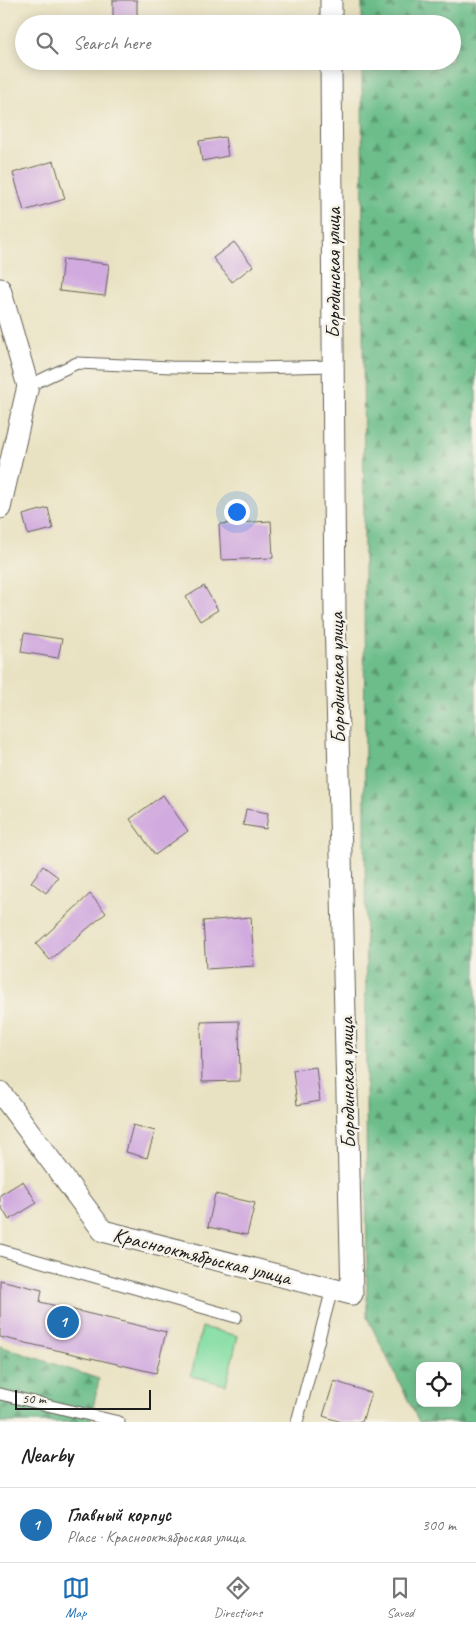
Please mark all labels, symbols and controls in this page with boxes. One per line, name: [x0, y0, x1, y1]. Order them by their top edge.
search box: [15, 15, 461, 70]
icon: search: [33, 29, 61, 57]
text: Search here: [73, 31, 150, 55]
street label: Бородинская улица: [320, 206, 346, 339]
your location: [224, 499, 250, 525]
street label: Бородинская улица: [323, 611, 351, 744]
street label: Бородинская улица: [333, 1016, 361, 1149]
street label: Краснооктябрьская улица: [110, 1221, 296, 1291]
pin: 1: [47, 1303, 79, 1341]
map controls: [416, 1362, 461, 1407]
button: locate: [416, 1362, 461, 1407]
scale bar: [15, 1387, 151, 1410]
text: 50 m: [22, 1390, 46, 1407]
text: Nearby: [20, 1442, 73, 1468]
text: Главный корпус: [67, 1503, 171, 1527]
text: 1: [32, 1515, 40, 1535]
text: 300 m: [422, 1515, 456, 1535]
text: Place · Краснооктябрьская улица: [67, 1527, 245, 1547]
tab: Map: [62, 1574, 90, 1621]
tab: Directions: [214, 1574, 262, 1621]
tab: Saved: [386, 1574, 414, 1621]

